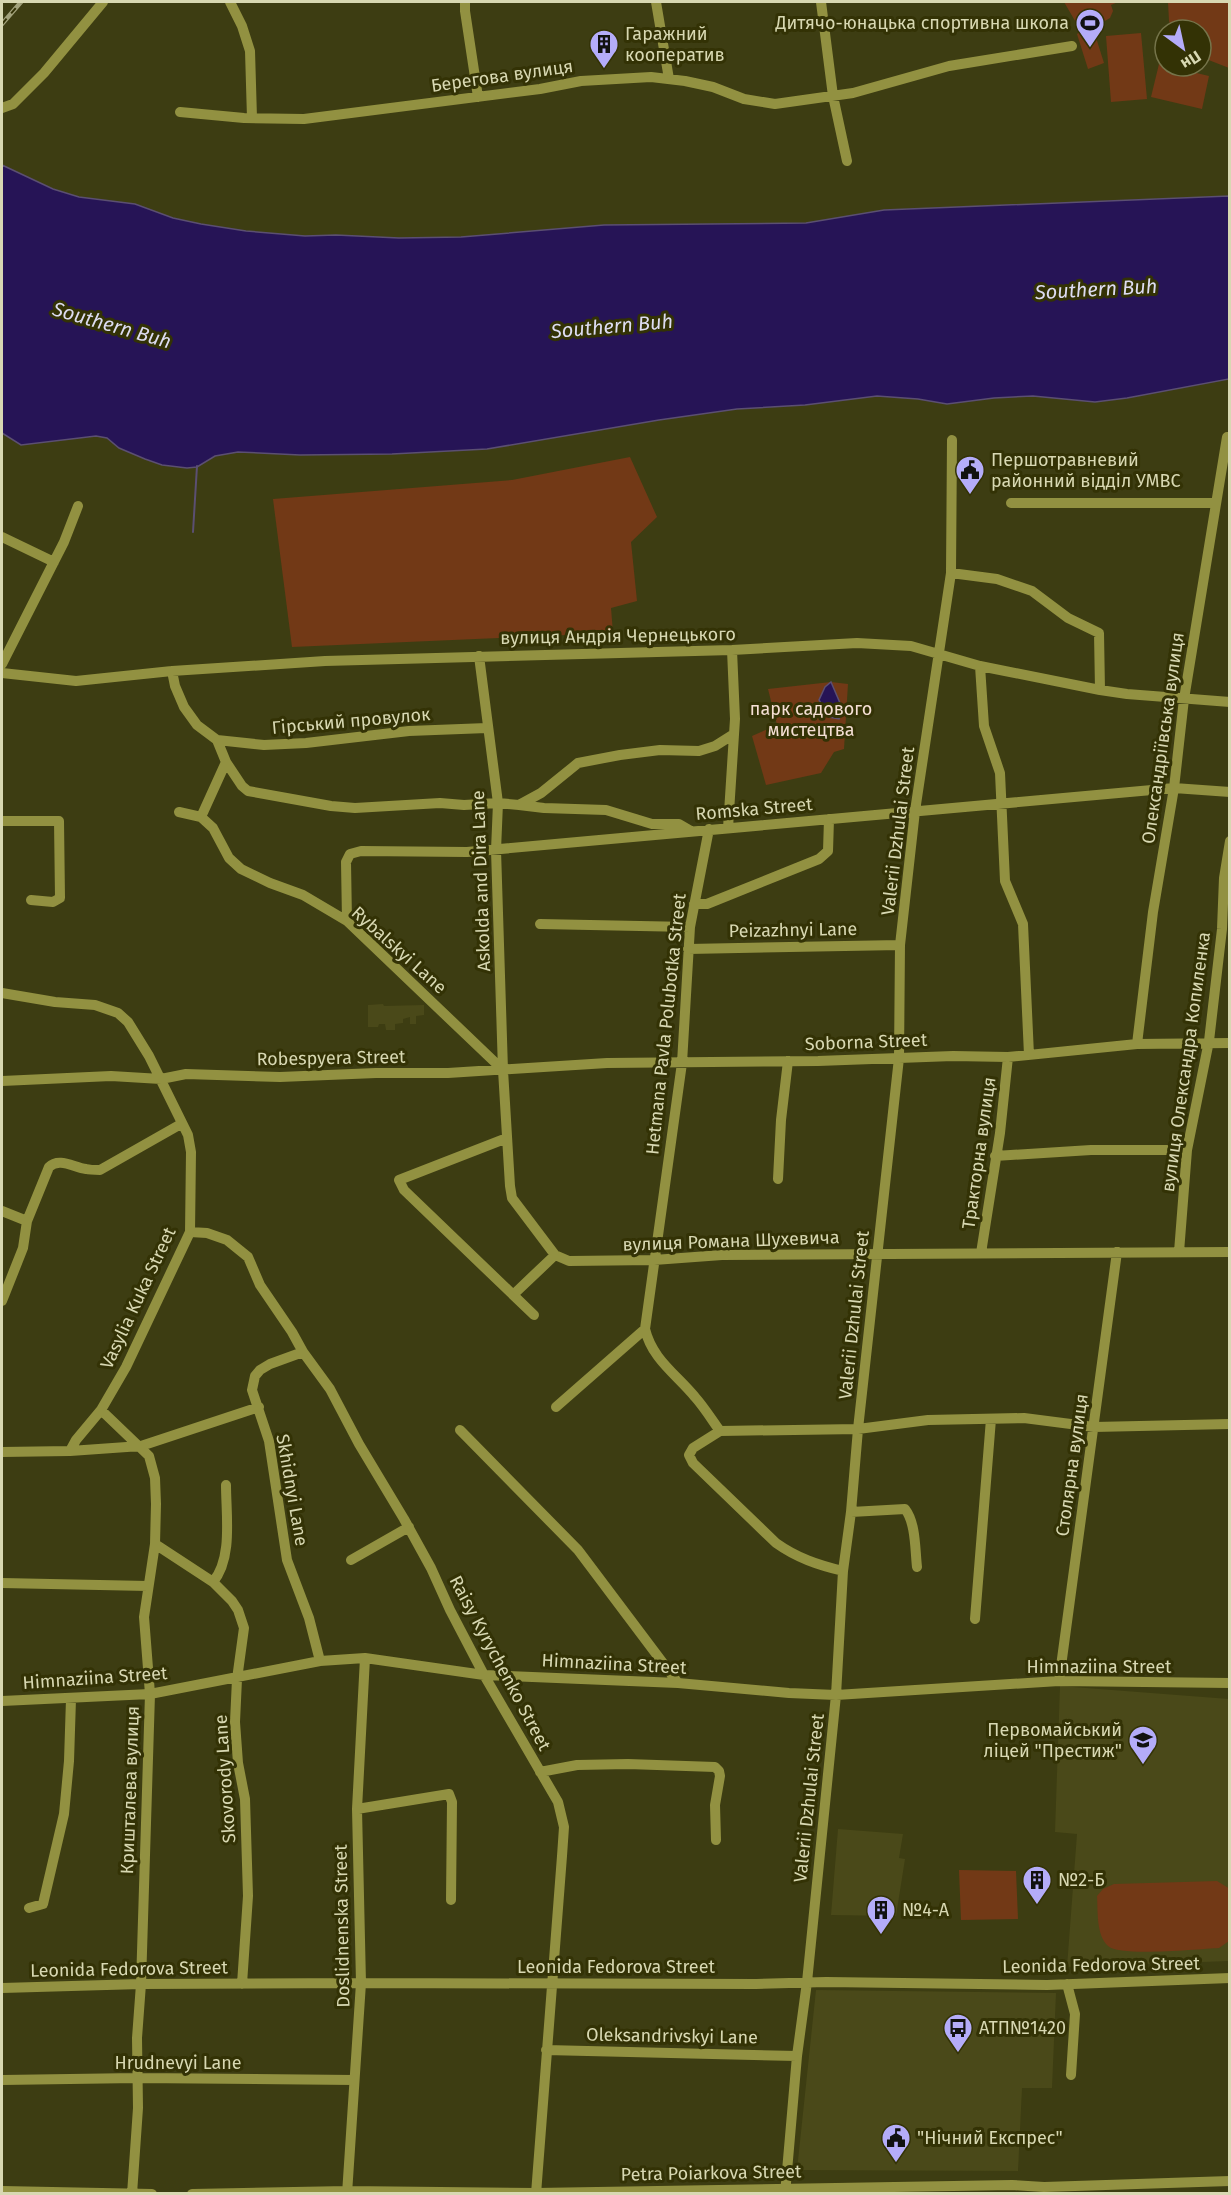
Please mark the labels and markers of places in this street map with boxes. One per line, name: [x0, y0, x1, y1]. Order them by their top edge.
sports icon: Дитячо-юнацька спортивна школа: [1074, 7, 1106, 49]
place label: Дитячо-юнацька спортивна школа: [774, 12, 1069, 34]
place label: Гаражний кооператив: [625, 23, 725, 66]
building icon: Гаражний кооператив: [588, 28, 620, 70]
place label: Першотравневий районний відділ УМВС: [991, 449, 1181, 492]
public building icon: Першотравневий районний відділ УМВС: [954, 454, 986, 496]
place label: Первомайський ліцей "Престиж": [983, 1719, 1122, 1762]
school or university icon: Первомайський ліцей "Престиж": [1127, 1724, 1159, 1766]
building icon: №2-Б: [1021, 1864, 1053, 1906]
place label: №2-Б: [1058, 1869, 1105, 1891]
building icon: №4-А: [865, 1894, 897, 1936]
place label: №4-А: [902, 1899, 950, 1921]
bus stop icon: АТП№1420: [942, 2012, 974, 2054]
place label: АТП№1420: [979, 2017, 1066, 2039]
public building icon: "Нічний Експрес": [880, 2122, 912, 2164]
place label: "Нічний Експрес": [917, 2127, 1063, 2149]

